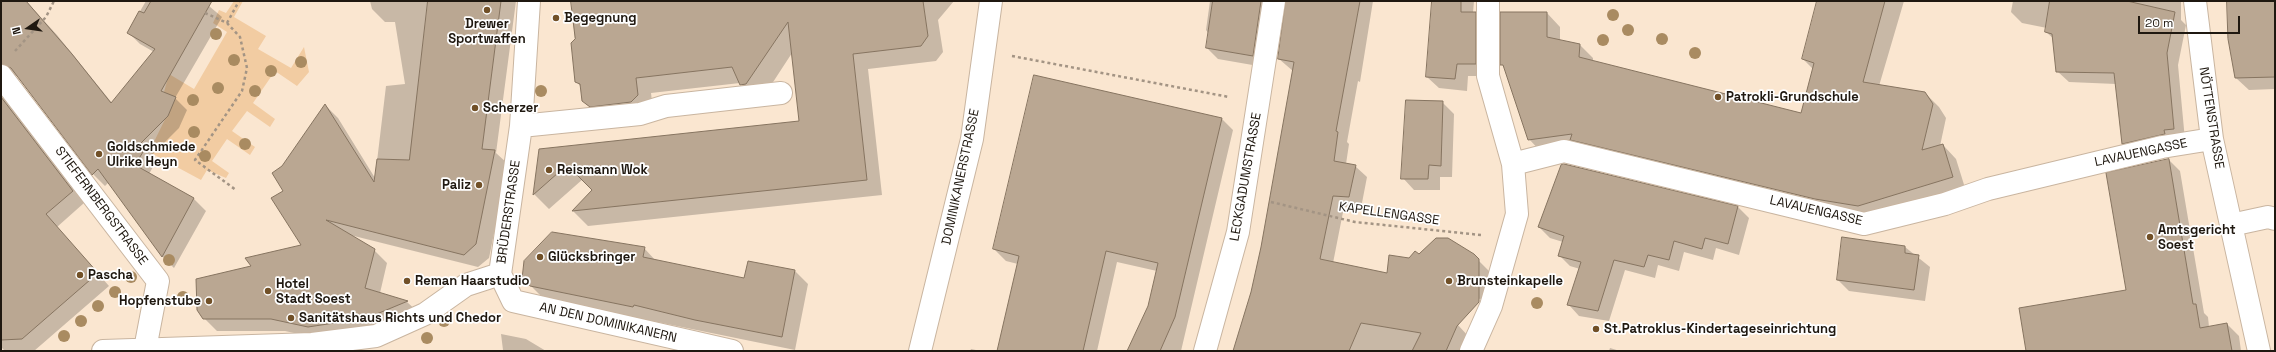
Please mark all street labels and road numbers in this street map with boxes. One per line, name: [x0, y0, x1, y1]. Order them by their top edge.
street label: NÖTTENSTRASSE: [2195, 66, 2227, 170]
street label: DOMINIKANERSTRASSE: [939, 108, 983, 246]
street label: LECKGADUMSTRASSE: [1227, 111, 1265, 243]
street label: LAVAUENGASSE: [2093, 136, 2189, 170]
street label: STIEFERNBERGSTRASSE: [51, 144, 151, 268]
street label: BRÜDERSTRASSE: [494, 159, 524, 265]
street label: LAVAUENGASSE: [1768, 193, 1864, 229]
street label: KAPELLENGASSE: [1338, 199, 1440, 229]
street label: AN DEN DOMINIKANERN: [538, 300, 678, 346]

